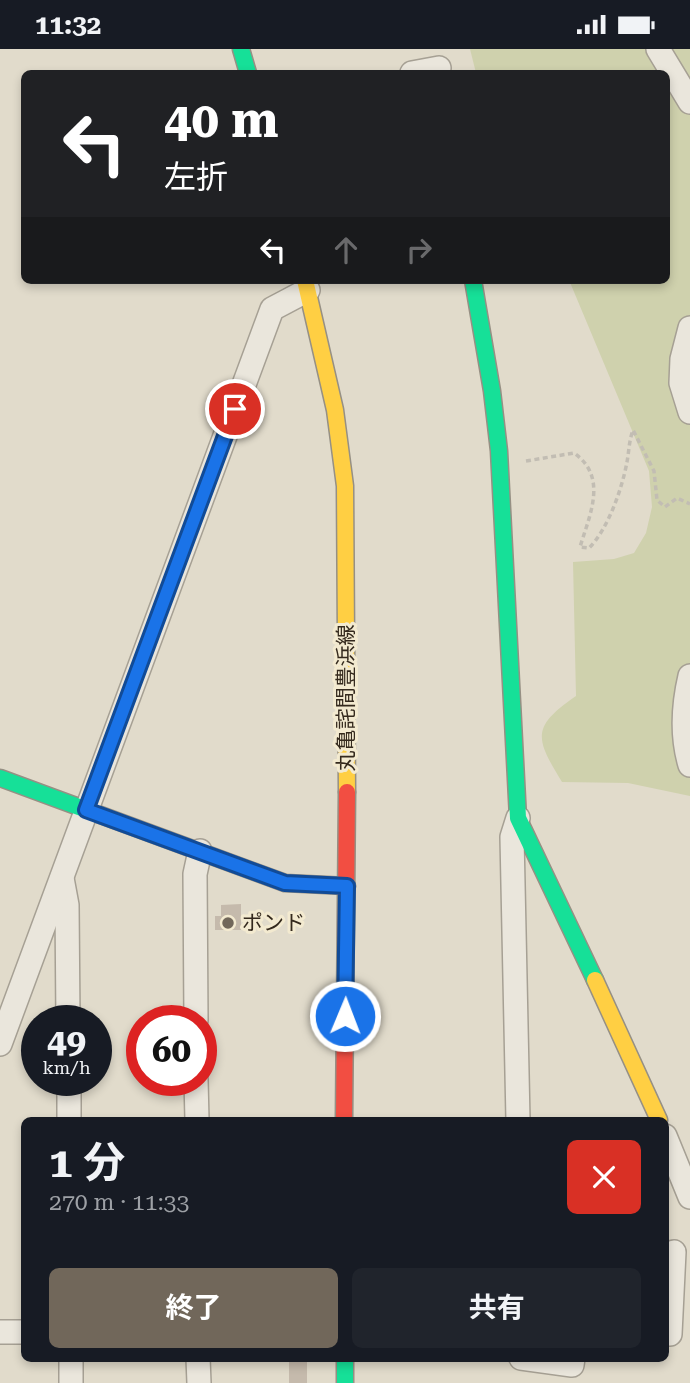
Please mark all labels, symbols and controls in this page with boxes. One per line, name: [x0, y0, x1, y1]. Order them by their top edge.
text: 11:32: [35, 10, 101, 40]
text: 40 m: [164, 92, 279, 149]
icon: left: [49, 98, 140, 189]
text: 左折: [164, 158, 228, 196]
icon: left: [254, 231, 292, 269]
icon: ahead: [327, 231, 365, 269]
icon: right: [400, 231, 438, 269]
pin: [205, 379, 265, 439]
icon: arrive: [216, 390, 254, 428]
street label: 丸亀詫間豊浜線: [334, 625, 358, 772]
place label: ポンド: [242, 911, 305, 935]
marker: ポンド: [220, 915, 236, 931]
position arrow: [308, 979, 382, 1053]
speed limit sign: 60: [126, 1005, 217, 1096]
text: 49: [47, 1021, 86, 1062]
text: km/h: [42, 1057, 91, 1078]
text: 1 分: [49, 1138, 125, 1187]
button: close: [567, 1140, 641, 1214]
text: 270 m · 11:33: [49, 1189, 189, 1216]
button: 終了: [49, 1268, 338, 1348]
button: 共有: [352, 1268, 641, 1348]

